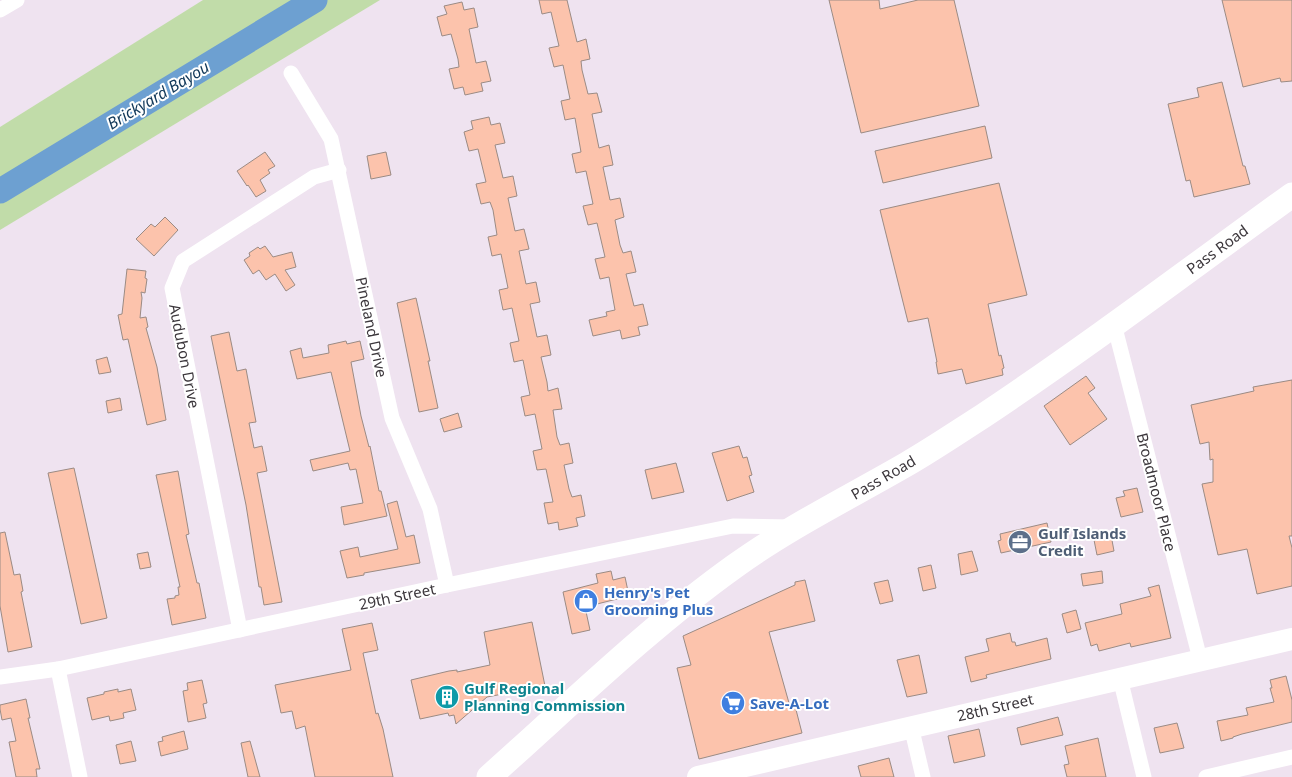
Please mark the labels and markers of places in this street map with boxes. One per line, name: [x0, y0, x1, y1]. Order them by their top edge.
place label: Gulf Islands Credit: [1038, 523, 1126, 560]
office icon: Gulf Islands Credit: [1007, 529, 1033, 555]
place label: Henry's Pet Grooming Plus: [604, 582, 713, 619]
shop icon: Henry's Pet Grooming Plus: [573, 588, 599, 614]
place label: Gulf Regional Planning Commission: [464, 678, 625, 715]
building icon: Gulf Regional Planning Commission: [434, 684, 460, 710]
supermarket icon: Save-A-Lot: [720, 690, 746, 716]
place label: Save-A-Lot: [750, 693, 830, 713]

